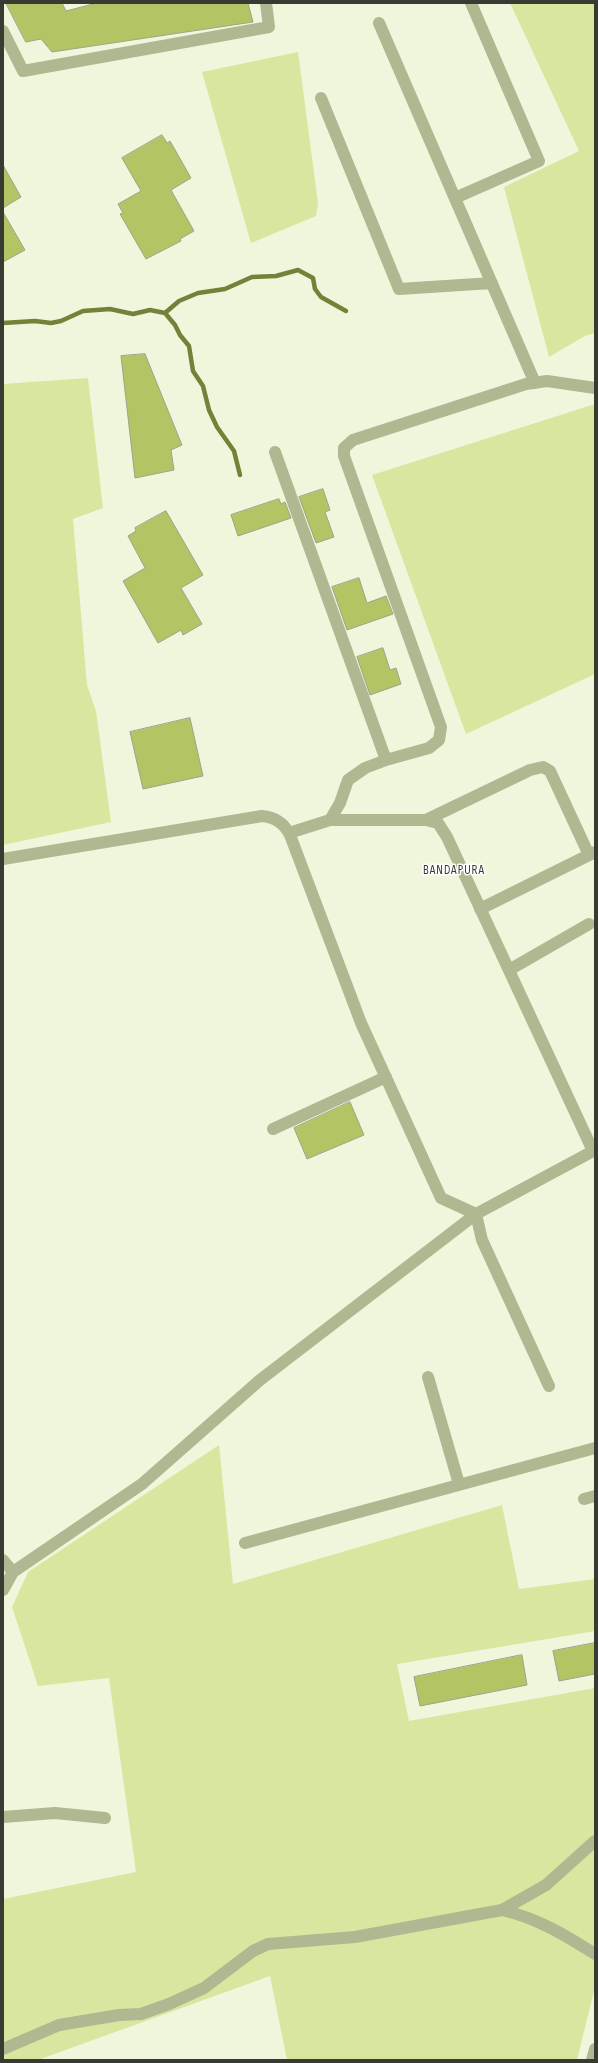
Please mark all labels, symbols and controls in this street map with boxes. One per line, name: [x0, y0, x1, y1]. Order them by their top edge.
district label: BANDAPURA: [423, 863, 485, 879]

